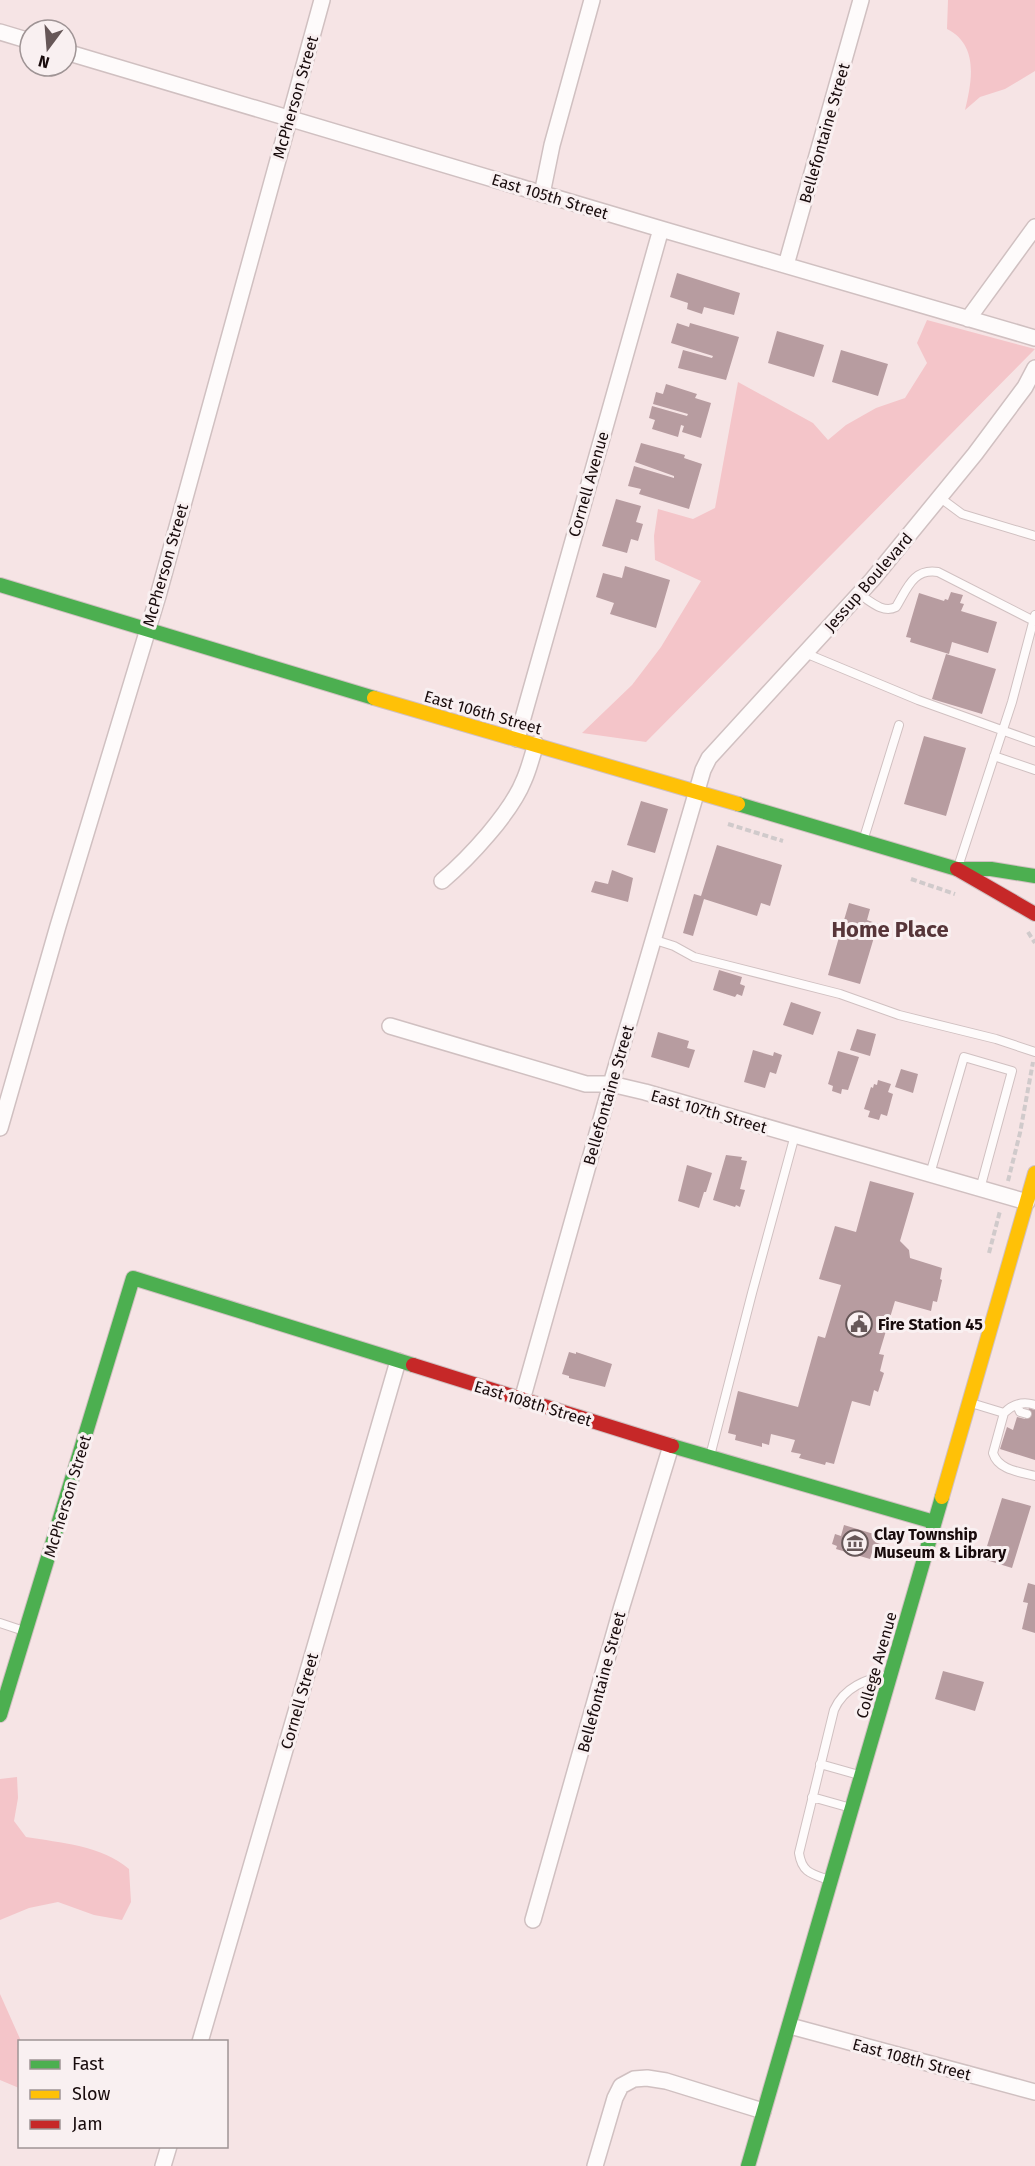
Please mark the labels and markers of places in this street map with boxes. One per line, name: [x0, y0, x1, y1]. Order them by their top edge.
public building icon: Fire Station 45: [844, 1309, 874, 1339]
place label: Fire Station 45: [878, 1315, 983, 1334]
place label: Clay Township Museum & Library: [874, 1525, 1007, 1562]
museum icon: Clay Township Museum & Library: [840, 1528, 870, 1558]

